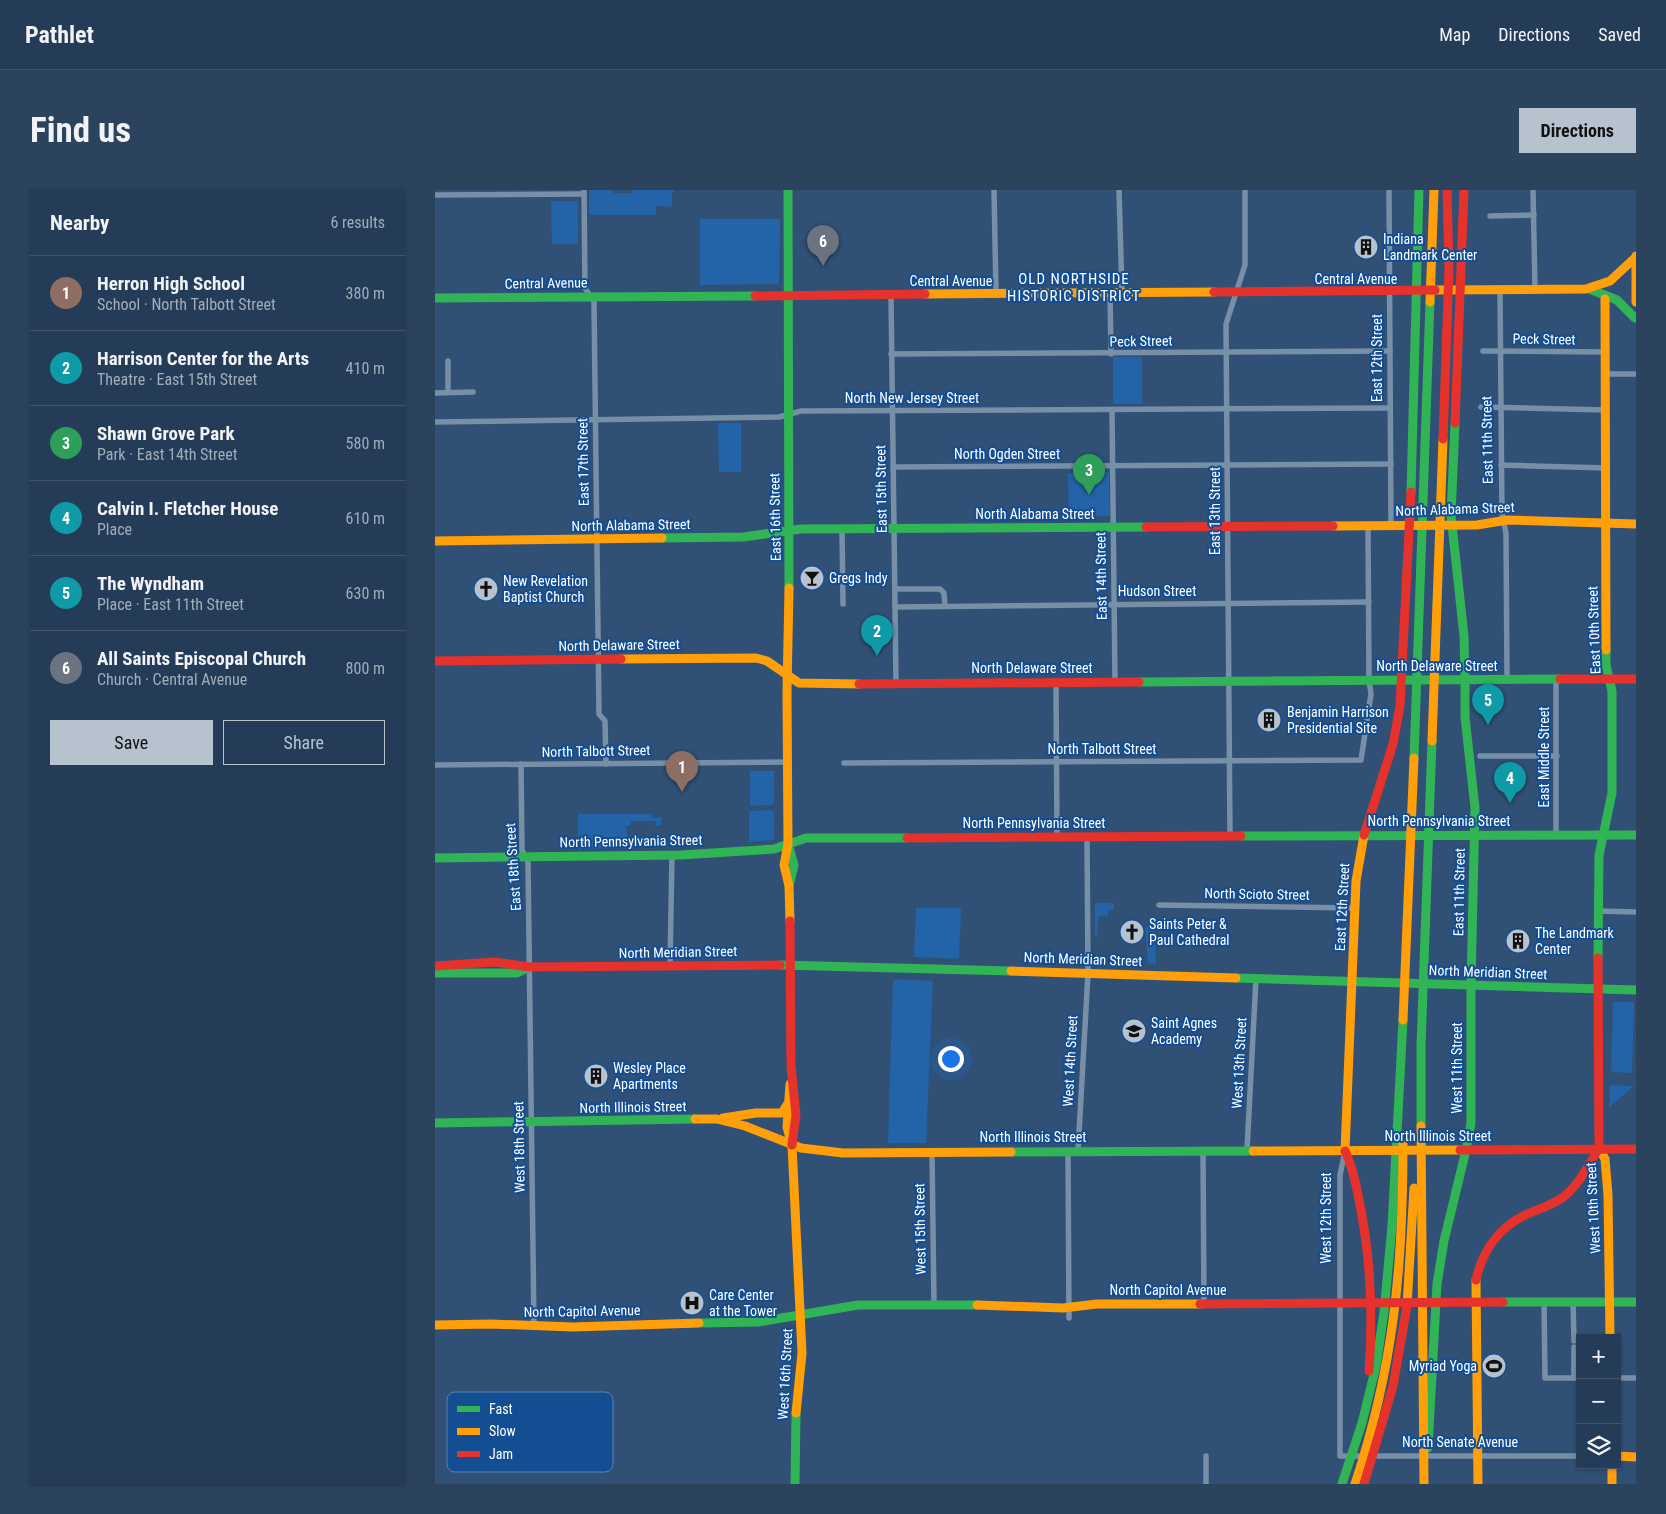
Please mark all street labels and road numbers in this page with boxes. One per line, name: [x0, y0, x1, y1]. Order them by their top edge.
street label: Central Avenue: [1315, 271, 1398, 287]
street label: Central Avenue: [910, 273, 993, 289]
street label: Central Avenue: [504, 274, 588, 292]
street label: East 12th Street: [1369, 314, 1385, 402]
street label: Peck Street: [1512, 330, 1576, 348]
street label: Peck Street: [1109, 332, 1173, 350]
street label: North New Jersey Street: [845, 390, 979, 406]
street label: East 11th Street: [1478, 396, 1496, 484]
street label: East 17th Street: [574, 418, 592, 506]
street label: East 15th Street: [872, 445, 890, 533]
street label: North Ogden Street: [954, 446, 1060, 462]
street label: East 13th Street: [1207, 467, 1223, 555]
street label: East 16th Street: [766, 473, 784, 561]
street label: North Alabama Street: [1395, 499, 1515, 519]
street label: North Alabama Street: [975, 506, 1095, 522]
street label: North Alabama Street: [571, 516, 691, 534]
street label: East 14th Street: [1092, 532, 1110, 620]
street label: Hudson Street: [1118, 583, 1196, 599]
street label: East 10th Street: [1584, 586, 1604, 674]
street label: North Delaware Street: [558, 636, 680, 654]
street label: North Delaware Street: [1376, 658, 1498, 674]
street label: North Delaware Street: [971, 660, 1093, 676]
street label: East Middle Street: [1536, 707, 1552, 807]
street label: North Talbott Street: [1048, 741, 1156, 757]
street label: North Talbott Street: [541, 742, 651, 760]
street label: North Pennsylvania Street: [1368, 813, 1510, 829]
street label: North Pennsylvania Street: [963, 815, 1105, 831]
street label: East 18th Street: [502, 822, 524, 912]
street label: North Pennsylvania Street: [559, 832, 703, 850]
street label: East 11th Street: [1450, 848, 1468, 936]
street label: East 12th Street: [1332, 863, 1352, 951]
street label: North Scioto Street: [1204, 885, 1310, 903]
street label: North Meridian Street: [619, 943, 737, 961]
street label: North Meridian Street: [1023, 949, 1143, 969]
street label: North Meridian Street: [1428, 962, 1548, 982]
street label: West 14th Street: [1060, 1015, 1080, 1107]
street label: West 13th Street: [1229, 1017, 1249, 1109]
street label: West 11th Street: [1449, 1022, 1465, 1114]
street label: North Illinois Street: [579, 1098, 687, 1116]
street label: West 18th Street: [510, 1101, 528, 1193]
street label: North Illinois Street: [1385, 1128, 1492, 1144]
street label: North Illinois Street: [980, 1129, 1087, 1145]
street label: West 10th Street: [1583, 1162, 1603, 1254]
street label: West 12th Street: [1318, 1172, 1334, 1264]
street label: West 15th Street: [911, 1183, 929, 1275]
street label: North Capitol Avenue: [1110, 1282, 1227, 1298]
street label: North Capitol Avenue: [523, 1302, 641, 1320]
street label: West 16th Street: [775, 1328, 795, 1420]
street label: North Senate Avenue: [1402, 1434, 1518, 1450]

